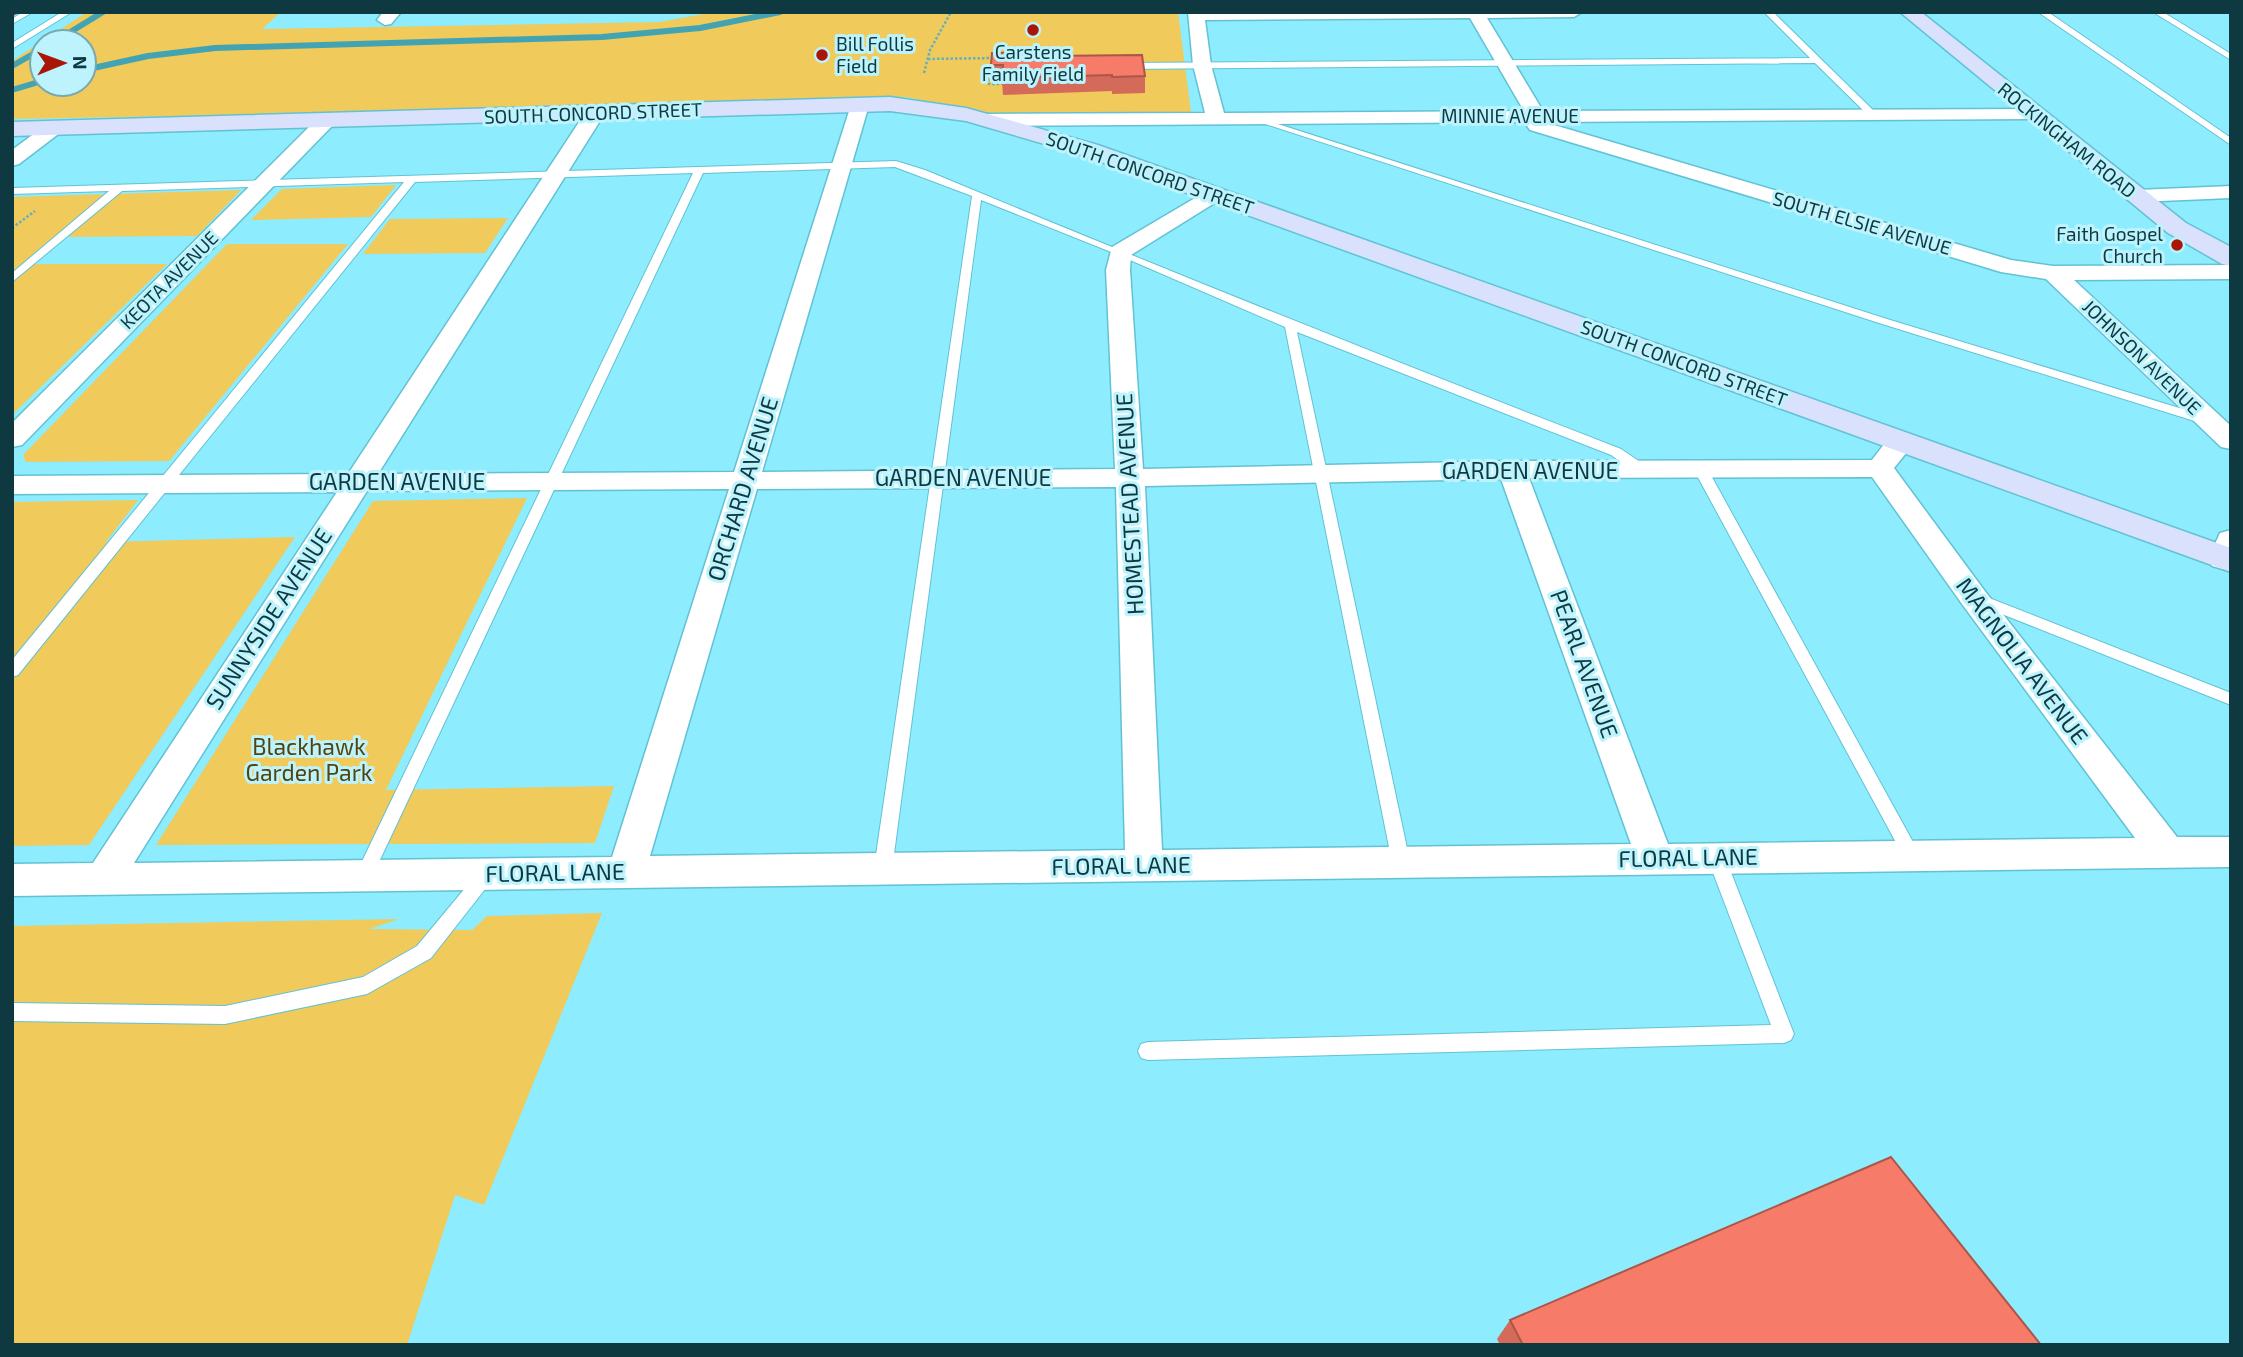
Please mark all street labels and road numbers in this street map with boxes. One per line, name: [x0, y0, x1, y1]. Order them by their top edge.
street label: ROCKINGHAM ROAD: [1994, 77, 2141, 202]
street label: SOUTH CONCORD STREET: [483, 97, 702, 128]
street label: MINNIE AVENUE: [1441, 104, 1579, 127]
street label: SOUTH CONCORD STREET: [1043, 126, 1257, 219]
street label: SOUTH ELSIE AVENUE: [1770, 186, 1954, 259]
street label: KEOTA AVENUE: [115, 226, 222, 333]
street label: JOHNSON AVENUE: [2078, 294, 2206, 419]
street label: SOUTH CONCORD STREET: [1578, 314, 1791, 411]
street label: ORCHARD AVENUE: [701, 393, 783, 584]
street label: HOMESTEAD AVENUE: [1109, 393, 1149, 616]
street label: GARDEN AVENUE: [1442, 456, 1618, 484]
street label: GARDEN AVENUE: [875, 463, 1051, 491]
street label: GARDEN AVENUE: [309, 467, 485, 495]
street label: SUNNYSIDE AVENUE: [199, 523, 337, 714]
street label: MAGNOLIA AVENUE: [1951, 572, 2095, 749]
street label: PEARL AVENUE: [1545, 586, 1625, 742]
street label: FLORAL LANE: [1618, 842, 1758, 872]
street label: FLORAL LANE: [1051, 850, 1191, 880]
street label: FLORAL LANE: [485, 857, 625, 887]

